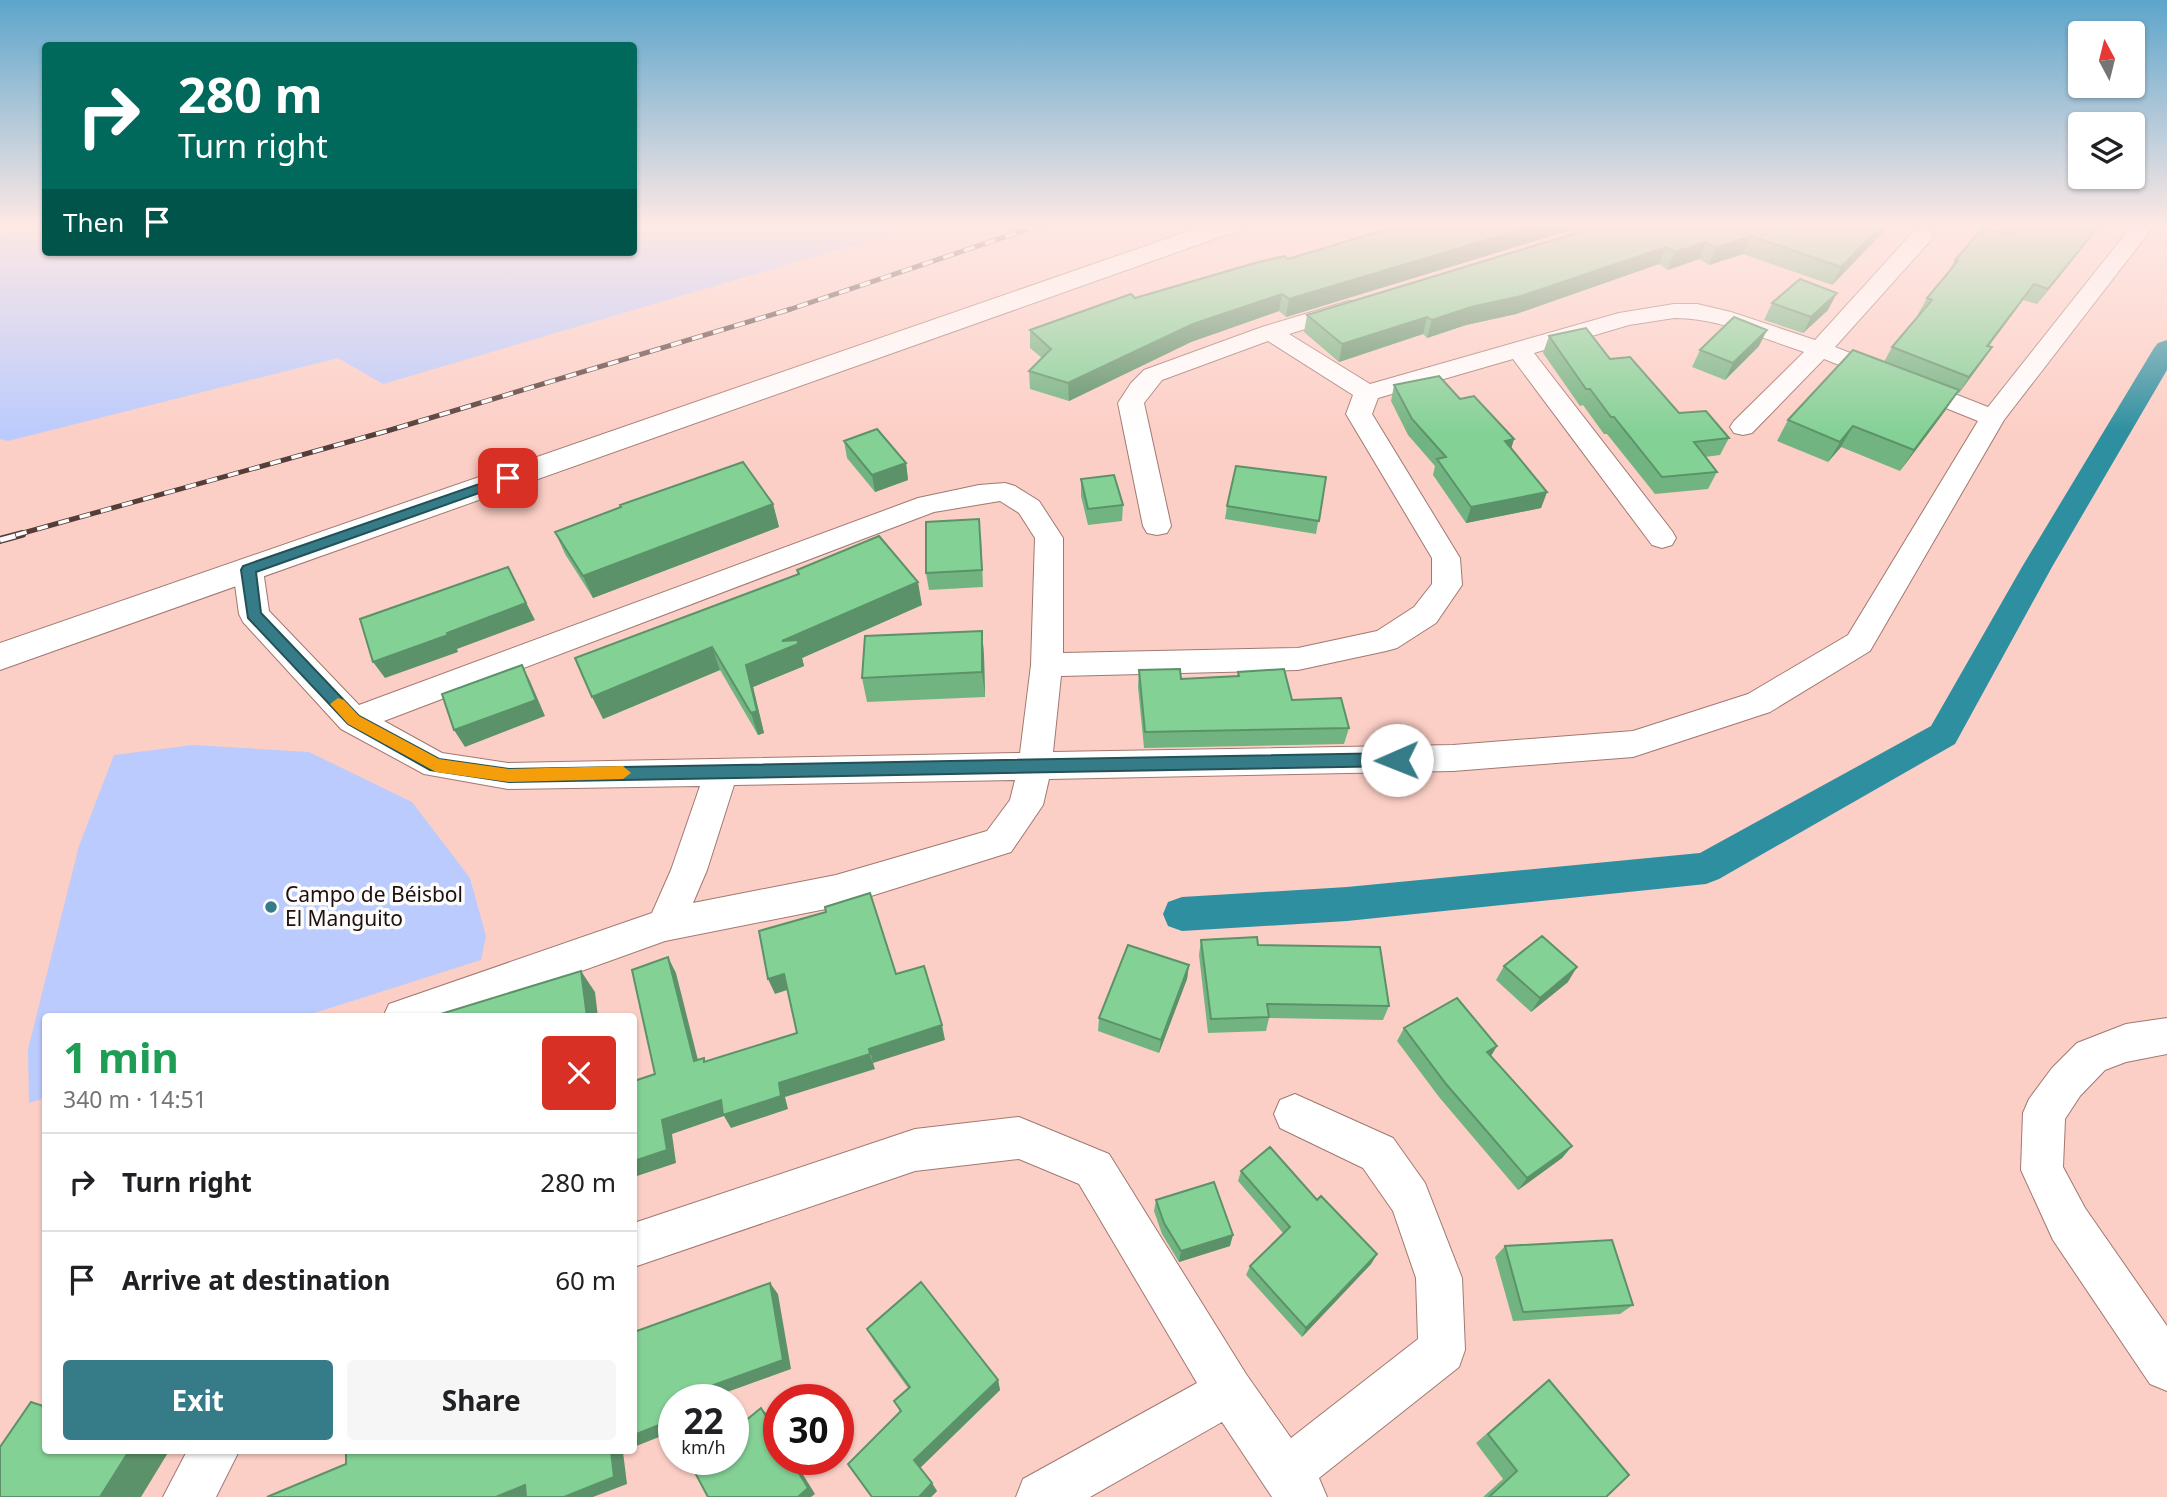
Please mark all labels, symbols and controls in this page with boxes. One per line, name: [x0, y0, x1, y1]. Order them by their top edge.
north arrow: [2068, 21, 2146, 98]
map controls: [2068, 21, 2145, 189]
text: 280 m: [178, 61, 323, 127]
icon: right: [63, 70, 154, 161]
button: layers: [2068, 112, 2145, 189]
text: Turn right: [178, 124, 328, 167]
icon: arrive: [138, 203, 176, 241]
text: Then: [63, 204, 124, 240]
pin: [478, 448, 538, 508]
icon: arrive: [489, 459, 527, 497]
position arrow: [1360, 723, 1434, 797]
place label: Campo de Béisbol El Manguito: [285, 880, 463, 932]
marker: Campo de Béisbol El Manguito: [263, 899, 279, 915]
text: 1 min: [63, 1028, 179, 1085]
button: close: [542, 1036, 616, 1110]
text: 340 m · 14:51: [63, 1083, 207, 1115]
icon: right: [63, 1163, 101, 1201]
text: Turn right: [122, 1164, 252, 1200]
text: 280 m: [540, 1164, 616, 1200]
icon: arrive: [63, 1261, 101, 1299]
text: Arrive at destination: [122, 1262, 391, 1298]
text: 60 m: [555, 1262, 616, 1298]
button: Exit: [63, 1360, 333, 1440]
button: Share: [347, 1360, 616, 1440]
speed limit sign: 30: [763, 1384, 854, 1475]
text: 22: [683, 1397, 724, 1444]
text: km/h: [681, 1435, 726, 1459]

